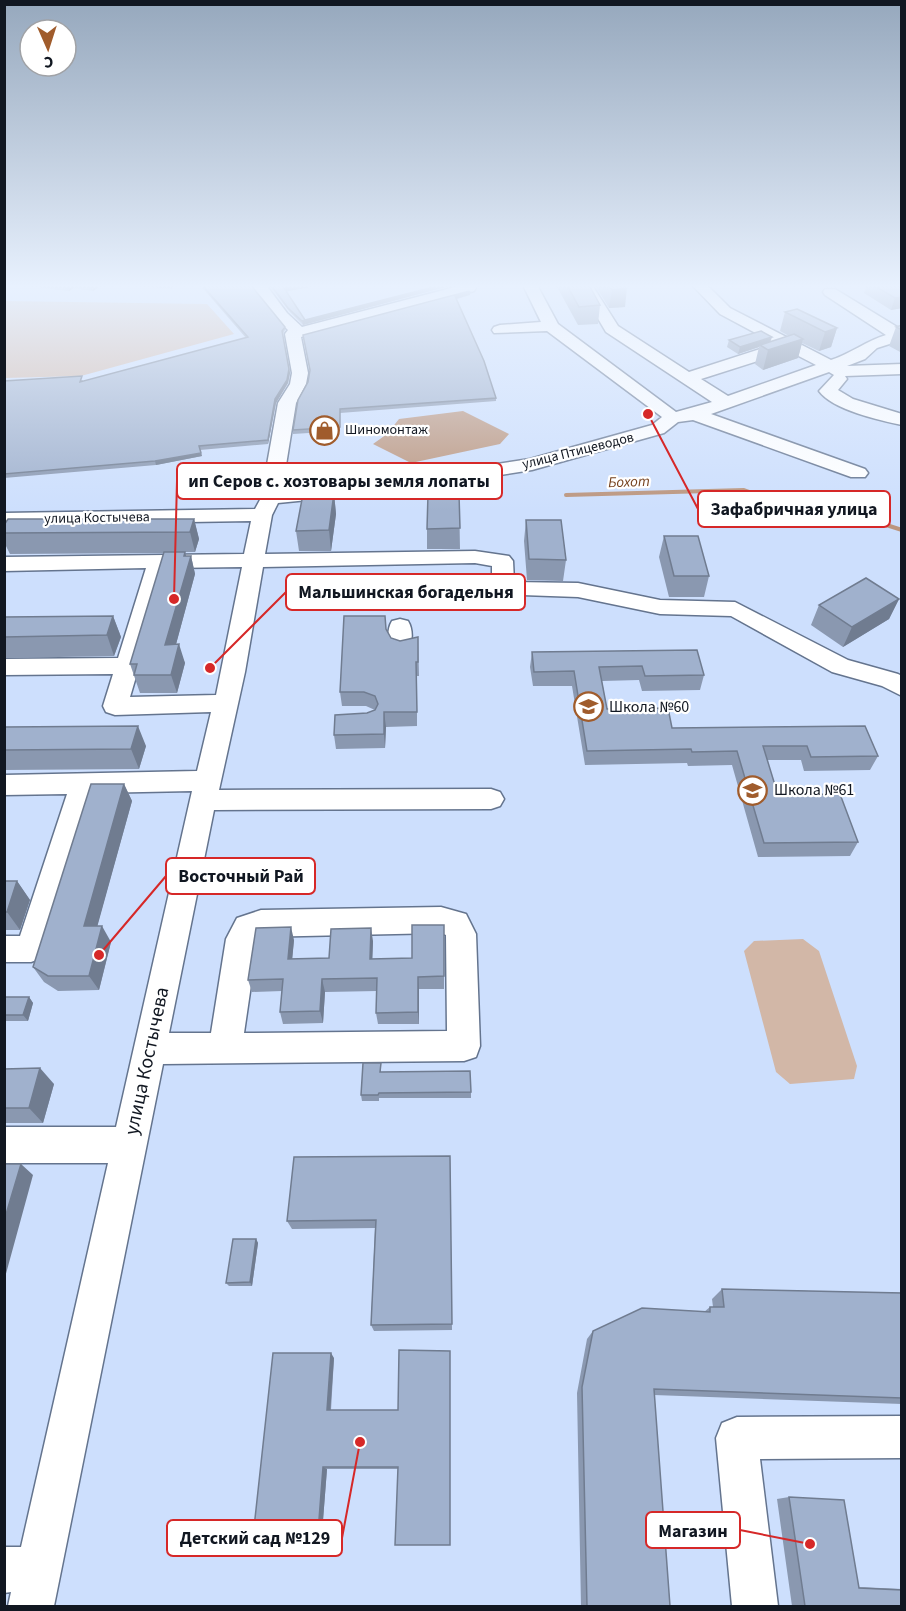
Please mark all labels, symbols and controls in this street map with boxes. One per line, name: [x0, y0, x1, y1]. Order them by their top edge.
north arrow: [18, 18, 78, 78]
text: С: [44, 51, 54, 73]
shop icon: Шиномонтаж: [308, 414, 340, 446]
place label: Шиномонтаж: [345, 420, 428, 440]
street label: улица Птицеводов: [520, 427, 636, 475]
callout: ип Серов с. хозтовары земля лопаты: [177, 463, 502, 499]
text: ип Серов с. хозтовары земля лопаты: [188, 469, 490, 494]
water label: Бохот: [608, 471, 650, 493]
callout: Зафабричная улица: [698, 491, 890, 527]
text: Зафабричная улица: [710, 497, 878, 522]
street label: улица Костычева: [44, 507, 150, 529]
callout: Мальшинская богадельня: [286, 574, 525, 610]
text: Мальшинская богадельня: [298, 580, 514, 605]
school or university icon: Школа №60: [572, 691, 604, 723]
place label: Школа №60: [609, 696, 689, 718]
school or university icon: Школа №61: [737, 774, 769, 806]
place label: Школа №61: [774, 779, 854, 801]
callout: Восточный Рай: [166, 858, 315, 894]
text: Восточный Рай: [178, 864, 304, 889]
street label: улица Костычева: [118, 984, 176, 1138]
callout: Магазин: [646, 1512, 740, 1548]
text: Магазин: [658, 1519, 728, 1544]
callout: Детский сад №129: [167, 1520, 342, 1556]
text: Детский сад №129: [180, 1526, 330, 1551]

